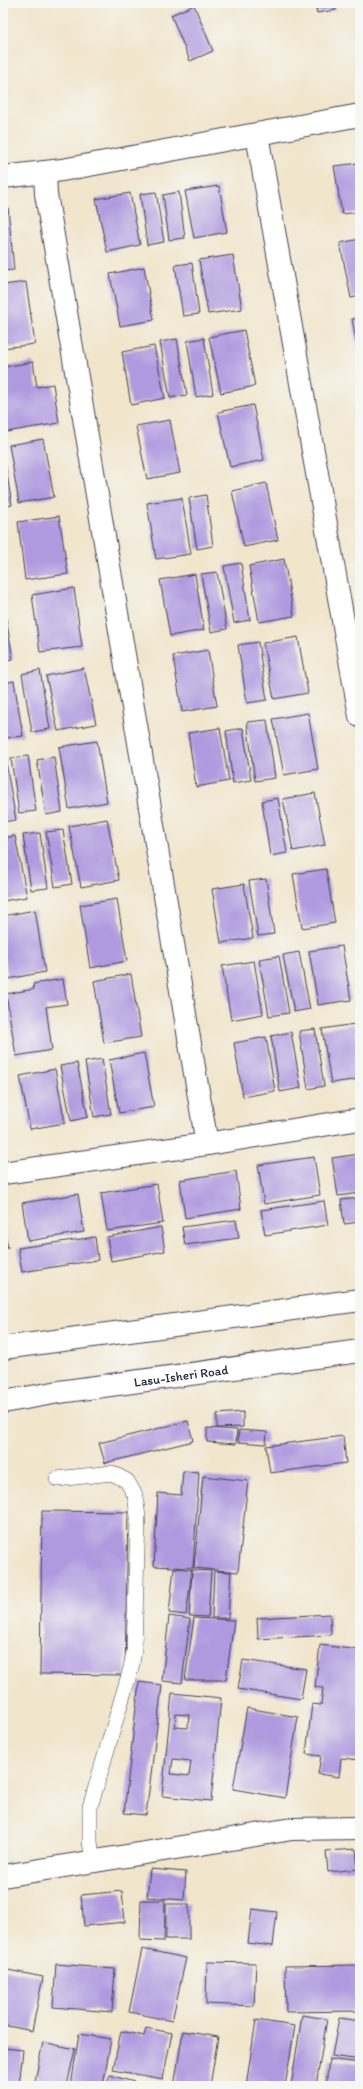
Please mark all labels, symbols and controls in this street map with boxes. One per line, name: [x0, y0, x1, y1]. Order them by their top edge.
street label: Lasu-Isheri Road: [133, 1362, 229, 1390]

